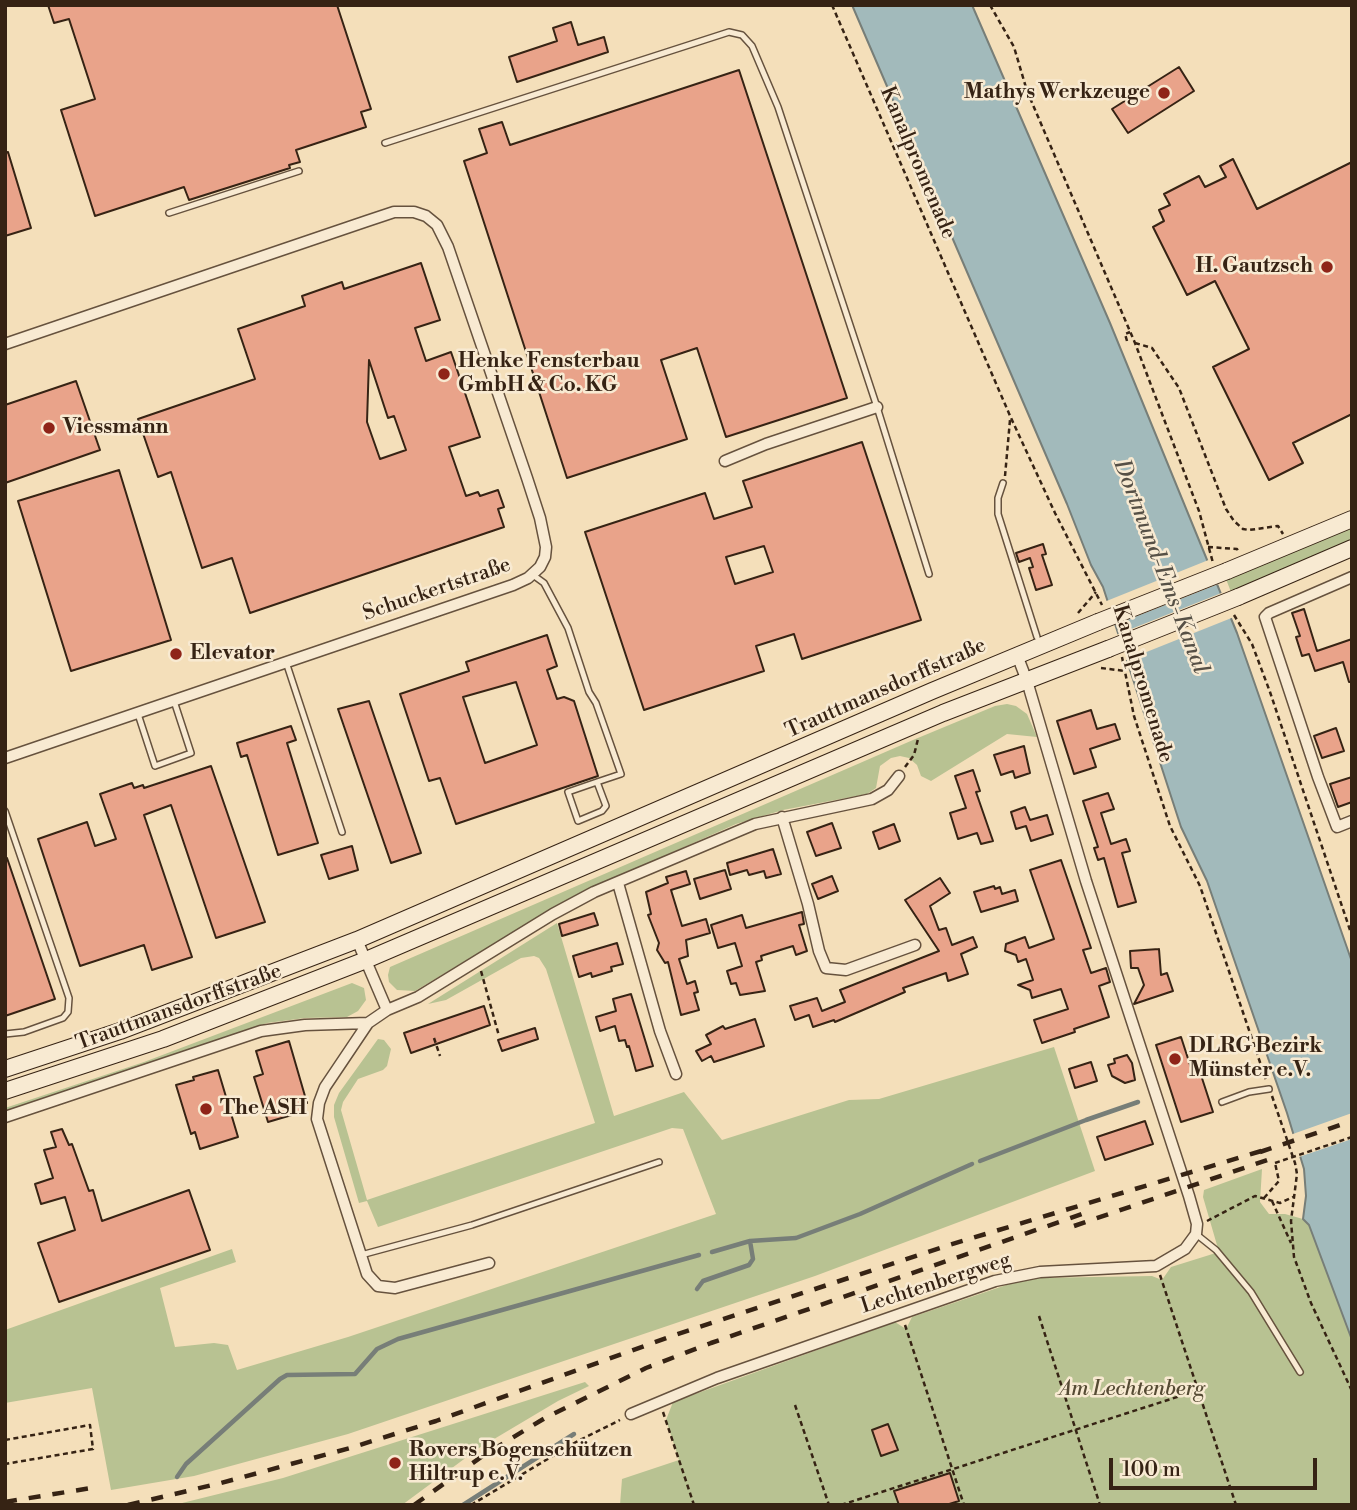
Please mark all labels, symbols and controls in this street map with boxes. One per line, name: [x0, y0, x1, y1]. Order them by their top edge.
place label: Mathys Werkzeuge: [964, 80, 1150, 106]
street label: Kanalpromenade: [873, 83, 961, 243]
marker: Mathys Werkzeuge: [1156, 85, 1172, 101]
place label: H. Gautzsch: [1196, 254, 1313, 280]
marker: H. Gautzsch: [1319, 259, 1335, 275]
place label: Henke Fensterbau GmbH & Co. KG: [458, 349, 640, 399]
marker: Henke Fensterbau GmbH & Co. KG: [436, 366, 452, 382]
place label: Viessmann: [63, 415, 169, 441]
marker: Viessmann: [41, 420, 57, 436]
water label: Dortmund-Ems-Kanal: [1106, 456, 1214, 678]
street label: Schuckertstraße: [360, 553, 514, 627]
street label: Kanalpromenade: [1106, 602, 1178, 766]
street label: Trauttmansdorffstraße: [782, 633, 990, 745]
place label: Elevator: [190, 641, 275, 667]
marker: Elevator: [168, 646, 184, 662]
street label: Trauttmansdorffstraße: [73, 959, 285, 1057]
place label: DLRG Bezirk Münster e.V.: [1189, 1034, 1322, 1084]
marker: DLRG Bezirk Münster e.V.: [1167, 1051, 1183, 1067]
place label: The ASH: [220, 1096, 307, 1122]
marker: The ASH: [198, 1101, 214, 1117]
street label: Lechtenbergweg: [858, 1248, 1014, 1320]
park label: Am Lechtenberg: [1059, 1377, 1205, 1403]
place label: Rovers Bogenschützen Hiltrup e.V.: [409, 1438, 632, 1488]
scale bar: [1112, 1444, 1320, 1488]
marker: Rovers Bogenschützen Hiltrup e.V.: [387, 1455, 403, 1471]
text: 100 m: [1122, 1457, 1181, 1483]

